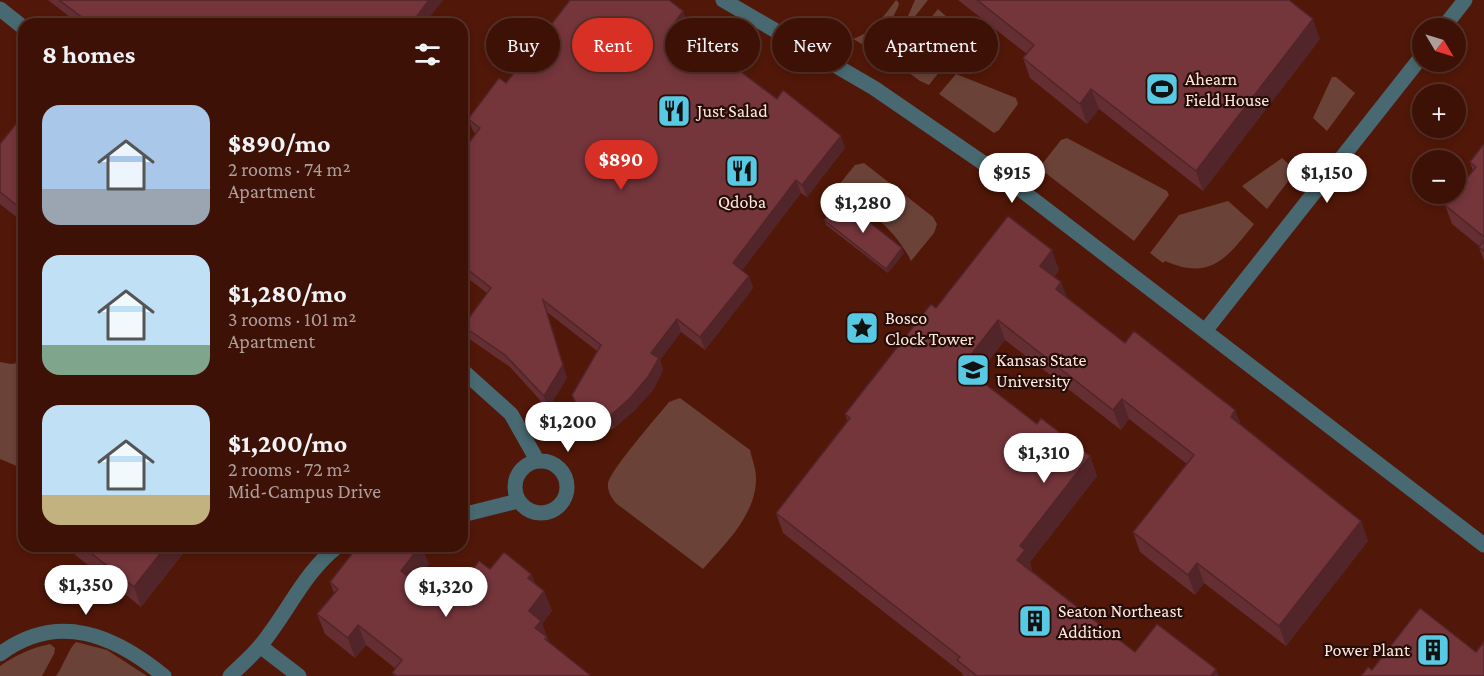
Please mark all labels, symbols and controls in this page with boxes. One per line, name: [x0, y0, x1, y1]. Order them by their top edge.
chip: Buy: [486, 18, 560, 72]
chip: Rent: [572, 18, 653, 72]
chip: Filters: [665, 18, 760, 72]
chip: New: [772, 18, 852, 72]
chip: Apartment: [864, 18, 998, 72]
north arrow: [1412, 18, 1466, 72]
map controls: [1412, 18, 1466, 204]
icon: filters: [411, 38, 444, 71]
text: 8 homes: [42, 40, 135, 69]
place label: Ahearn Field House: [1185, 69, 1269, 110]
sports icon: Ahearn Field House: [1144, 71, 1180, 107]
button: +: [1412, 84, 1466, 138]
restaurant icon: Just Salad: [656, 93, 692, 129]
place label: Just Salad: [695, 101, 768, 121]
icon: home: [90, 129, 162, 201]
text: $890/mo: [228, 129, 330, 158]
pin: $890: [585, 140, 657, 191]
text: $890: [599, 148, 643, 170]
button: −: [1412, 150, 1466, 204]
restaurant icon: Qdoba: [724, 153, 760, 189]
pin: $915: [976, 153, 1048, 204]
pin: $1,150: [1278, 153, 1376, 204]
text: 2 rooms · 74 m²: [228, 158, 350, 180]
text: $915: [993, 161, 1031, 183]
text: $1,150: [1301, 161, 1353, 183]
text: Apartment: [228, 180, 315, 202]
pin: $1,280: [814, 183, 912, 234]
text: $1,280: [834, 191, 892, 213]
place label: Qdoba: [718, 192, 766, 212]
icon: home: [90, 279, 162, 351]
text: $1,280/mo: [228, 279, 347, 308]
text: 3 rooms · 101 m²: [228, 308, 356, 330]
place label: Bosco Clock Tower: [885, 308, 975, 349]
place icon: Bosco Clock Tower: [844, 310, 880, 346]
text: Apartment: [228, 330, 315, 352]
place label: Kansas State University: [996, 350, 1086, 391]
school or university icon: Kansas State University: [955, 352, 991, 388]
pin: $1,200: [519, 402, 617, 453]
text: $1,200: [539, 410, 597, 432]
icon: home: [90, 429, 162, 501]
text: $1,200/mo: [228, 429, 347, 458]
pin: $1,310: [995, 433, 1093, 484]
text: $1,310: [1018, 441, 1070, 463]
text: 2 rooms · 72 m²: [228, 458, 350, 480]
text: Mid-Campus Drive: [228, 480, 381, 502]
pin: $1,350: [37, 565, 135, 616]
pin: $1,320: [397, 567, 495, 618]
text: $1,350: [59, 573, 113, 595]
text: $1,320: [419, 575, 473, 597]
place label: Seaton Northeast Addition: [1058, 601, 1183, 642]
building icon: Seaton Northeast Addition: [1017, 603, 1053, 639]
building icon: Power Plant: [1415, 632, 1451, 668]
place label: Power Plant: [1324, 640, 1411, 660]

